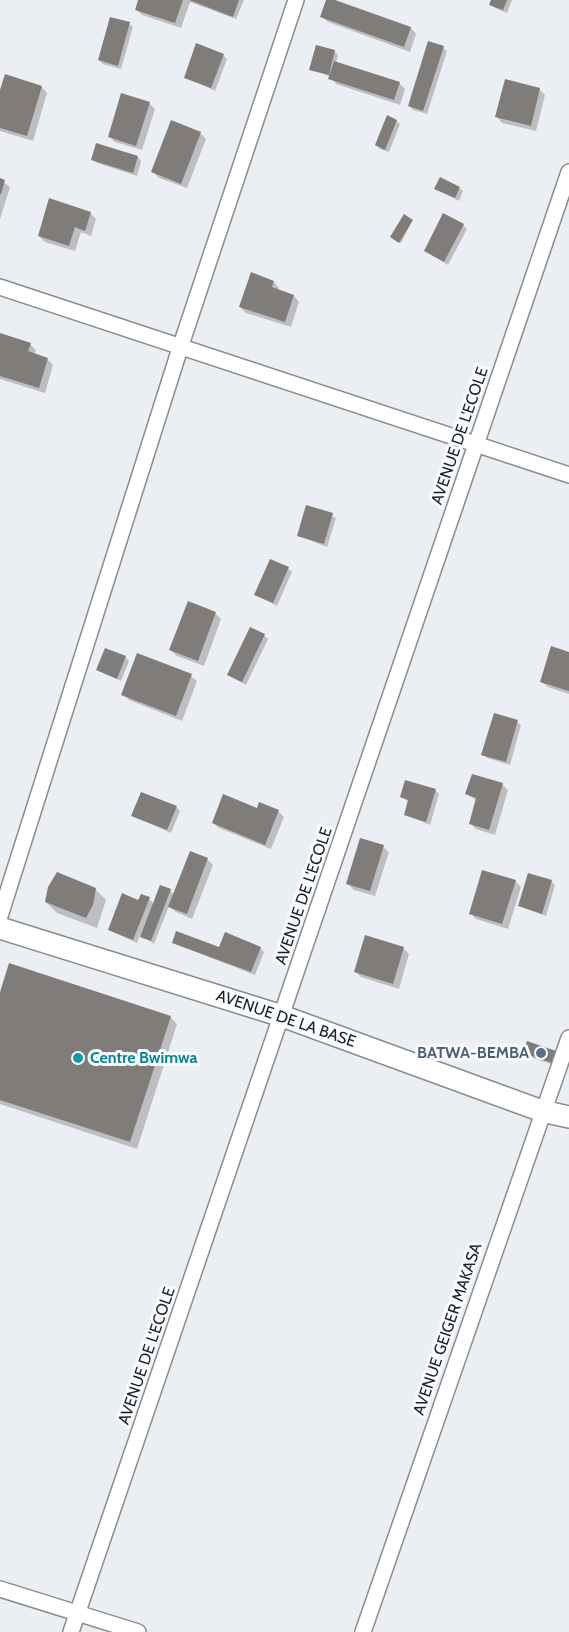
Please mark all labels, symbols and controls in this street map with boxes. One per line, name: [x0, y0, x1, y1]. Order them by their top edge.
street label: AVENUE DE L'ECOLE: [427, 365, 493, 507]
street label: AVENUE DE L'ECOLE: [271, 825, 337, 967]
street label: AVENUE DE LA BASE: [214, 986, 358, 1052]
place label: BATWA-BEMBA: [417, 1043, 529, 1063]
marker: BATWA-BEMBA: [534, 1046, 548, 1060]
place label: Centre Bwimwa: [90, 1048, 198, 1068]
marker: Centre Bwimwa: [71, 1051, 85, 1065]
street label: AVENUE GEIGER MAKASA: [410, 1241, 486, 1417]
street label: AVENUE DE L'ECOLE: [114, 1285, 180, 1427]

